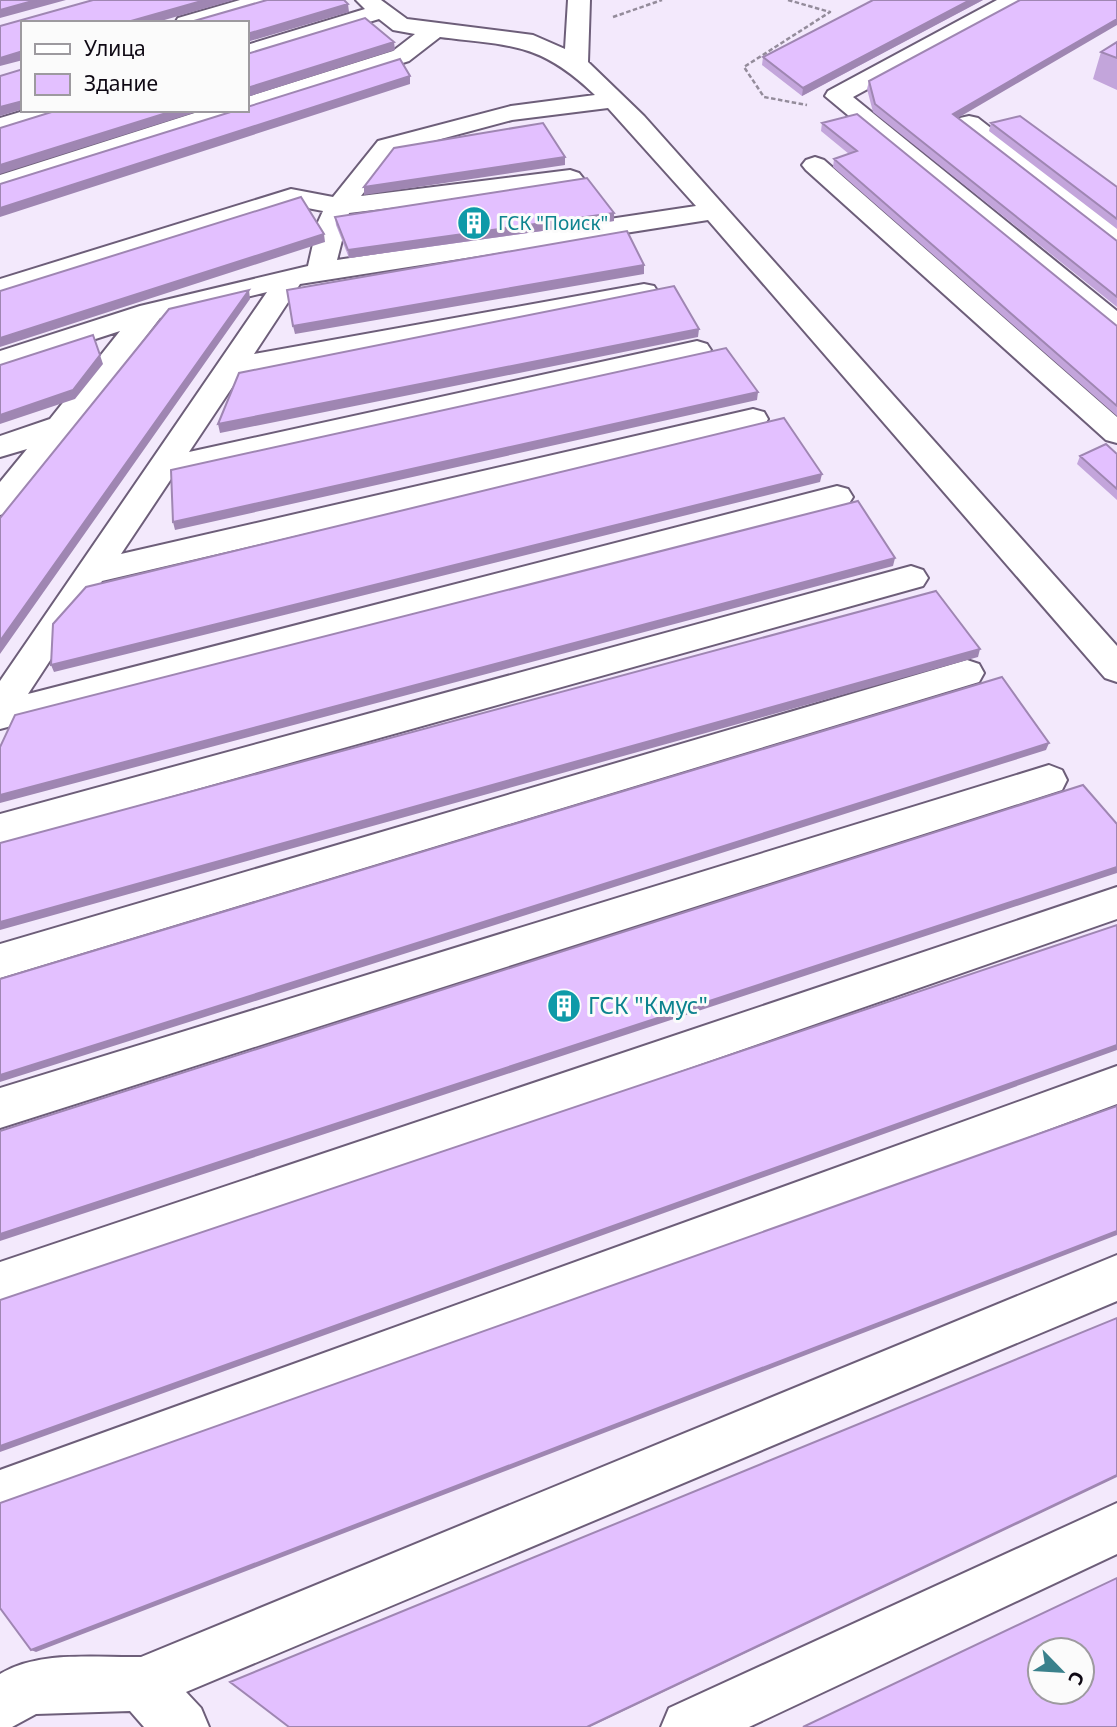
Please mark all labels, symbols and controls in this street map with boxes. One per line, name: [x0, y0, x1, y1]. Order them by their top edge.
legend: [21, 21, 248, 112]
text: Улица: [84, 34, 146, 62]
text: Здание: [84, 69, 158, 97]
building icon: ГСК "Поиск": [455, 204, 493, 242]
place label: ГСК "Поиск": [498, 210, 608, 236]
building icon: ГСК "Кмус": [545, 987, 583, 1025]
place label: ГСК "Кмус": [588, 989, 708, 1021]
north arrow: [1026, 1636, 1096, 1706]
text: С: [1062, 1667, 1091, 1689]

